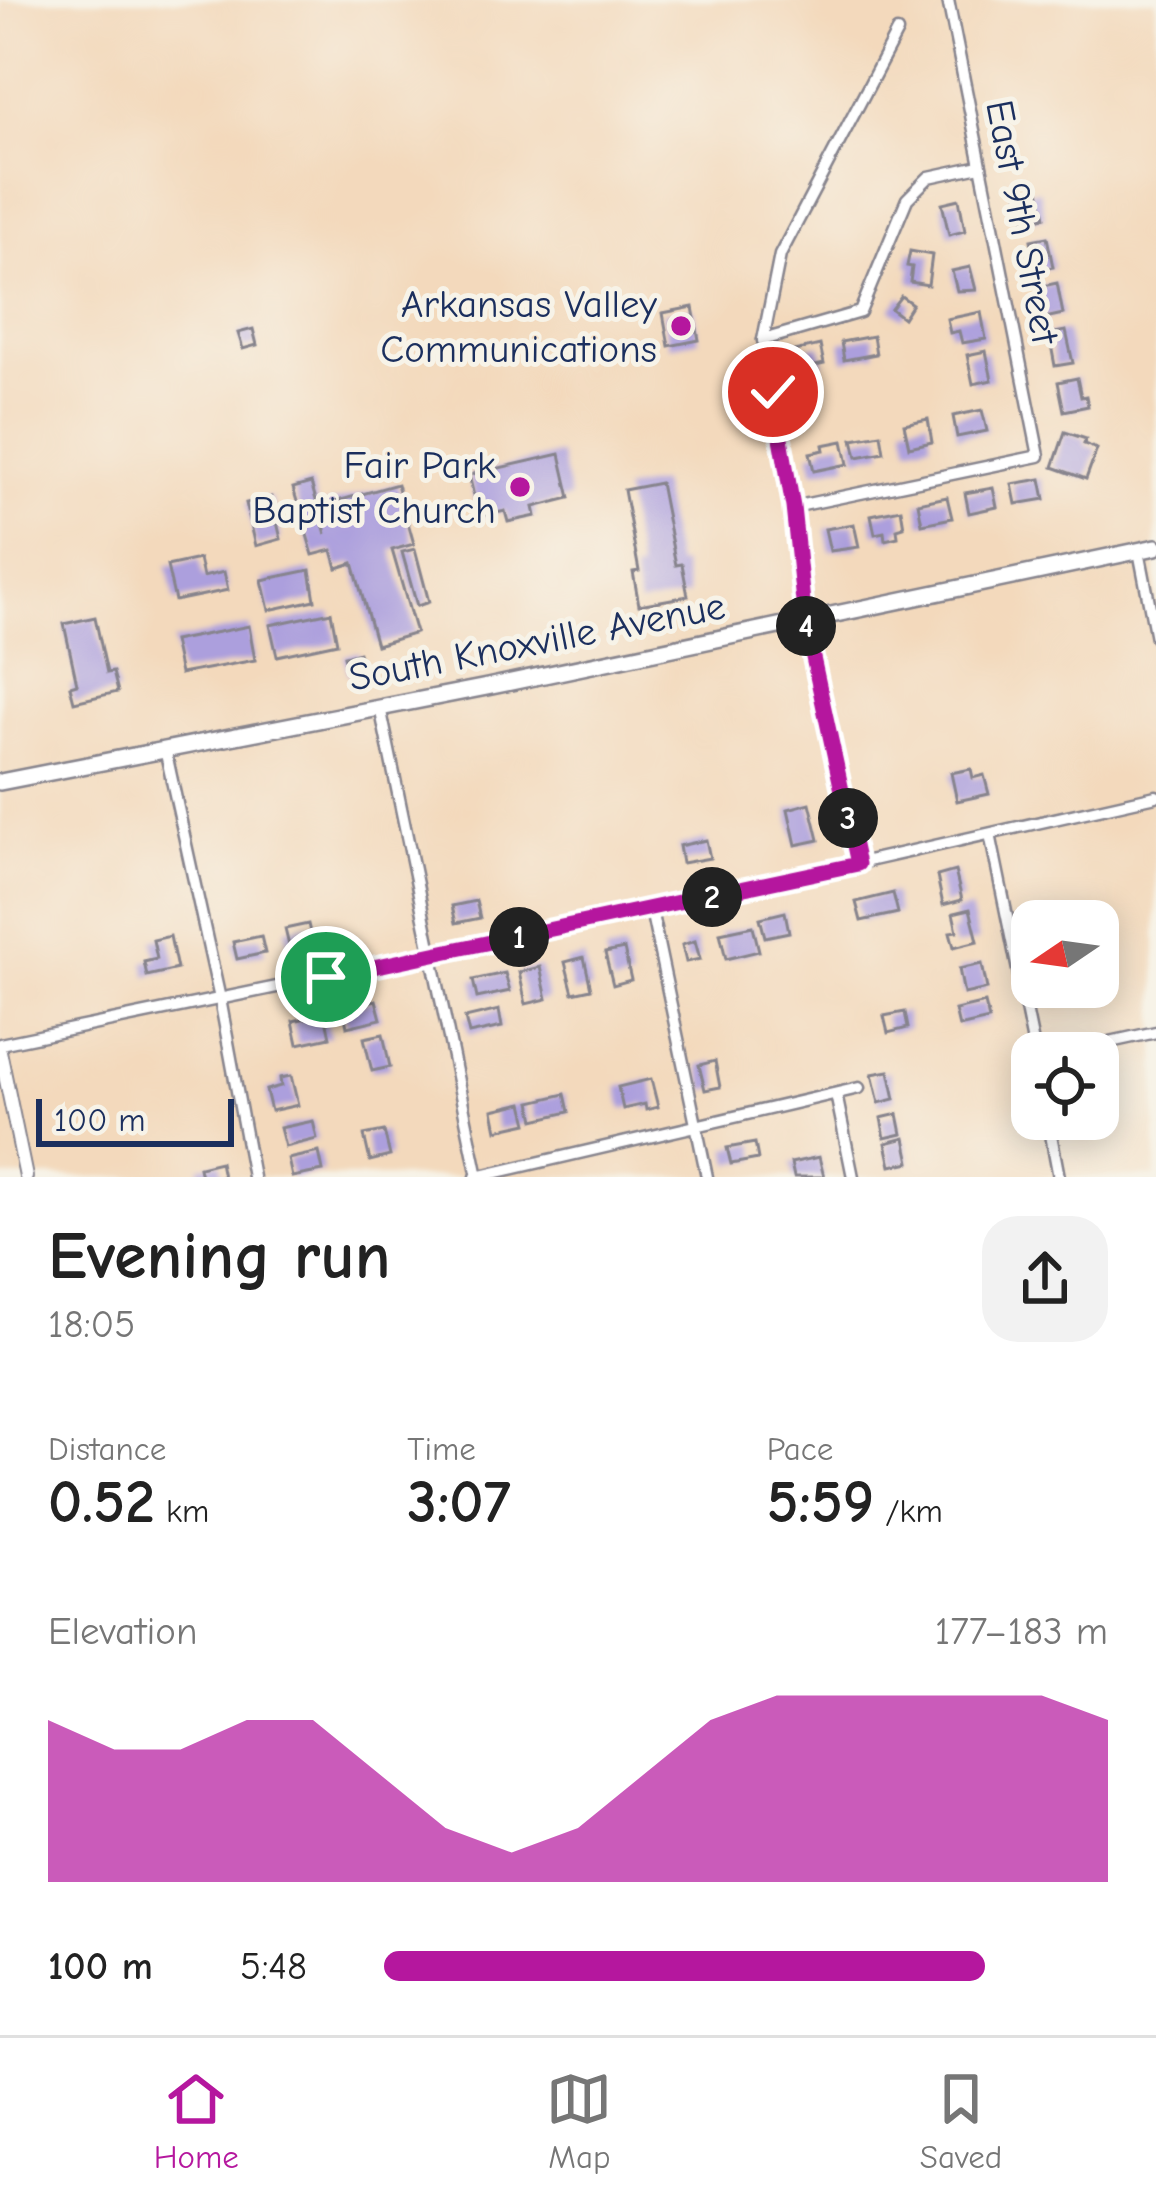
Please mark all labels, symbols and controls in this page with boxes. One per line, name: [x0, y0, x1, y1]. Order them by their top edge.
street label: East 9th Street: [976, 96, 1068, 350]
place label: Arkansas Valley Communications: [380, 282, 658, 372]
marker: Arkansas Valley Communications: [668, 313, 694, 339]
pin: [722, 341, 824, 443]
icon: check: [740, 359, 806, 425]
place label: Fair Park Baptist Church: [252, 443, 496, 533]
marker: Fair Park Baptist Church: [507, 474, 533, 500]
street label: South Knoxville Avenue: [345, 583, 729, 701]
pin: 4: [776, 596, 836, 656]
text: 4: [798, 607, 814, 645]
pin: 3: [818, 788, 878, 848]
text: 3: [840, 799, 856, 837]
pin: 2: [682, 867, 742, 927]
text: 2: [704, 878, 720, 916]
north arrow: [1011, 900, 1119, 1008]
map controls: [1011, 900, 1119, 1140]
pin: 1: [489, 907, 549, 967]
text: 1: [513, 918, 525, 956]
pin: [275, 926, 377, 1028]
icon: arrive: [293, 944, 359, 1010]
button: locate: [1011, 1032, 1119, 1140]
scale bar: [36, 1093, 234, 1146]
text: 100 m: [54, 1101, 146, 1139]
button: share: [982, 1216, 1108, 1342]
text: Evening run: [48, 1219, 390, 1295]
text: 18:05: [48, 1302, 135, 1347]
text: Distance: [48, 1430, 166, 1468]
text: Time: [407, 1430, 476, 1468]
text: Pace: [767, 1430, 833, 1468]
text: 0.52: [48, 1468, 155, 1537]
text: 3:07: [407, 1468, 511, 1537]
text: 5:59: [767, 1468, 874, 1537]
text: km: [155, 1492, 209, 1530]
text: /km: [874, 1492, 943, 1530]
text: Elevation: [48, 1609, 197, 1654]
text: 177–183 m: [935, 1609, 1108, 1654]
text: 100 m: [48, 1944, 153, 1989]
text: 5:48: [240, 1944, 307, 1989]
tab: Home: [154, 2066, 239, 2176]
tab: Map: [546, 2066, 612, 2176]
tab: Saved: [920, 2066, 1002, 2176]

